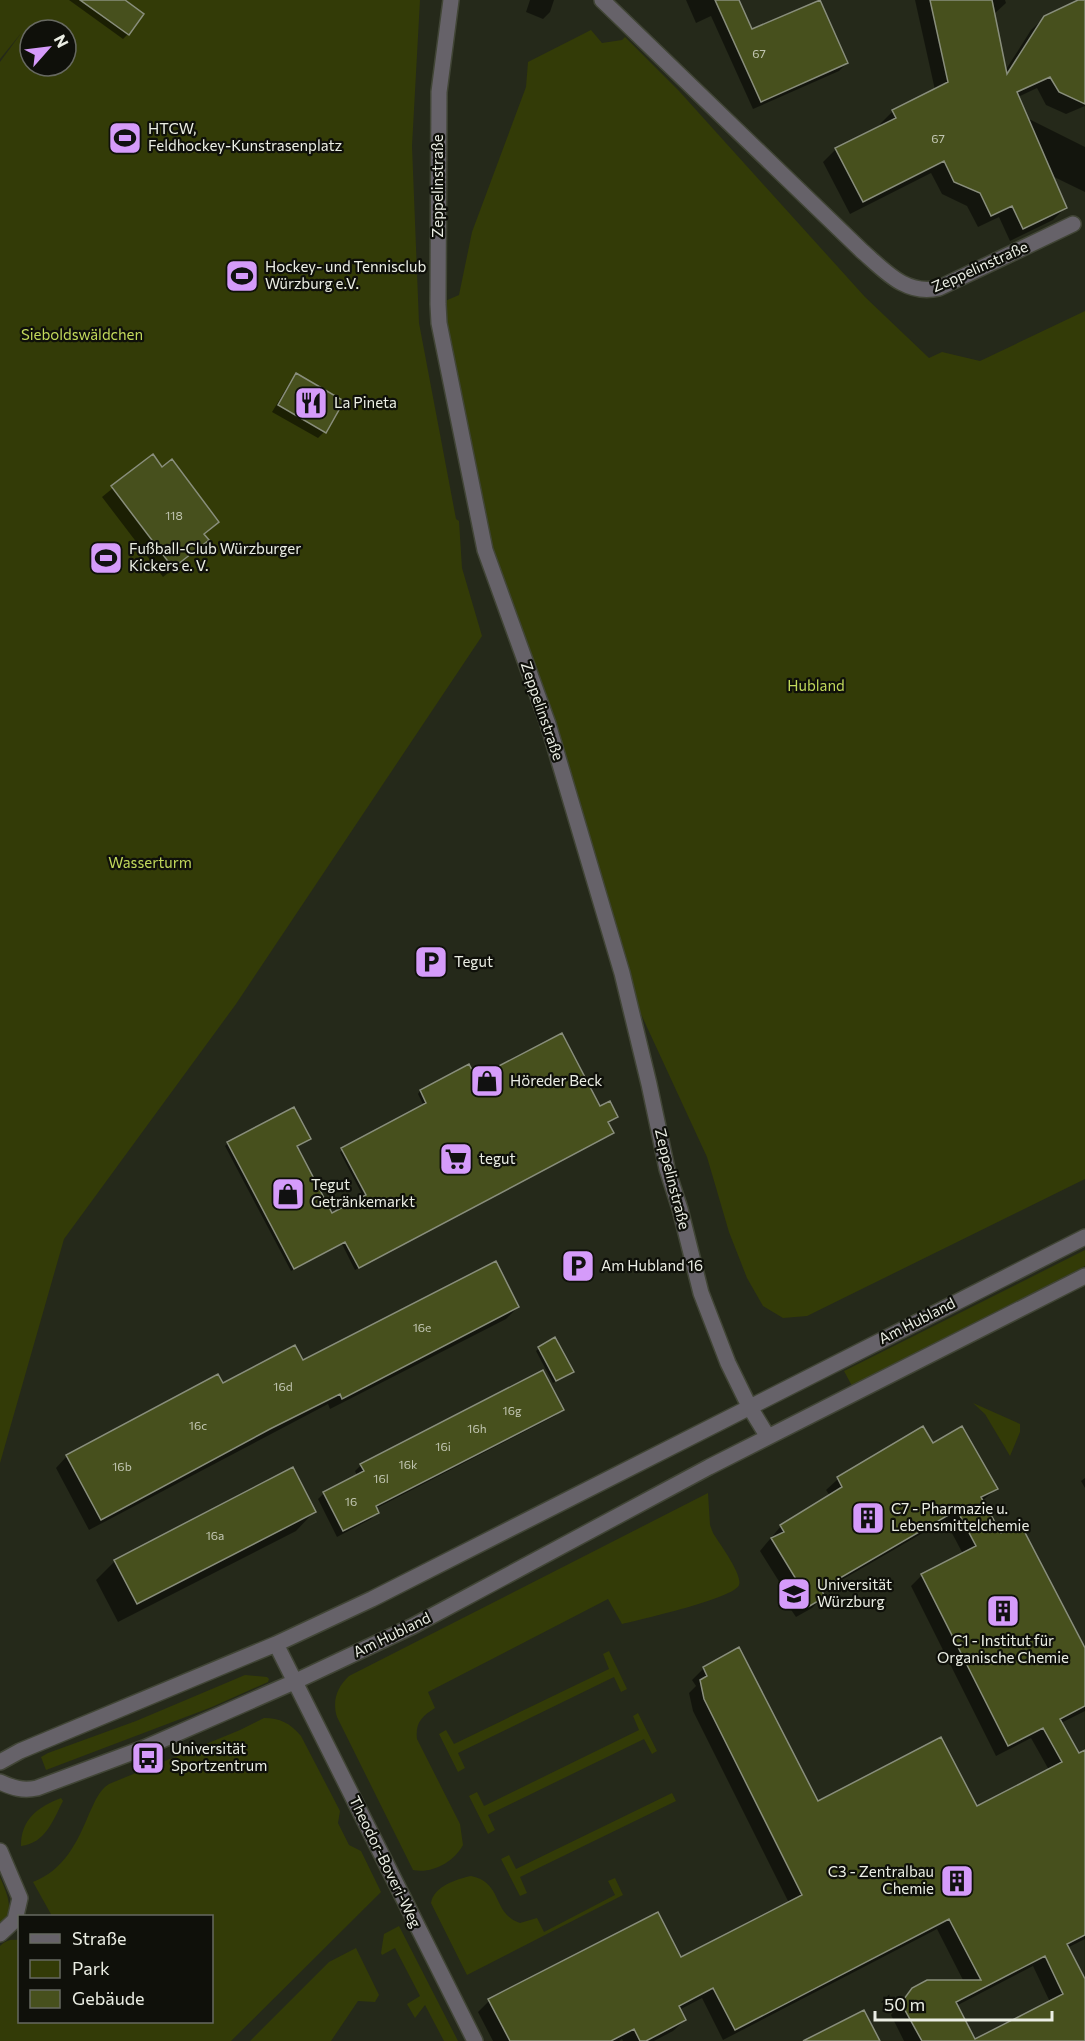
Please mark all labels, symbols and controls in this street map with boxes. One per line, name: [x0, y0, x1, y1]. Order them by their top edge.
north arrow: [18, 18, 78, 78]
text: N: [50, 31, 73, 50]
house number: 67: [752, 46, 766, 60]
place label: HTCW, Feldhockey-Kunstrasenplatz: [148, 119, 342, 154]
sports icon: HTCW, Feldhockey-Kunstrasenplatz: [107, 120, 143, 156]
house number: 67: [931, 131, 945, 145]
street label: Zeppelinstraße: [428, 134, 446, 238]
street label: Zeppelinstraße: [929, 237, 1031, 295]
place label: Hockey- und Tennisclub Würzburg e.V.: [265, 257, 426, 292]
sports icon: Hockey- und Tennisclub Würzburg e.V.: [224, 258, 260, 294]
park label: Sieboldswäldchen: [21, 325, 143, 343]
restaurant icon: La Pineta: [293, 385, 329, 421]
place label: La Pineta: [334, 393, 397, 411]
house number: 118: [165, 508, 183, 522]
place label: Fußball-Club Würzburger Kickers e. V.: [129, 539, 301, 574]
sports icon: Fußball-Club Würzburger Kickers e. V.: [88, 540, 124, 576]
street label: Zeppelinstraße: [518, 659, 568, 763]
park label: Hubland: [787, 676, 845, 694]
park label: Wasserturm: [108, 853, 192, 871]
parking icon: Tegut: [413, 944, 449, 980]
place label: Tegut: [454, 952, 493, 970]
shop icon: Höreder Beck: [469, 1063, 505, 1099]
place label: Höreder Beck: [510, 1071, 602, 1089]
street label: Zeppelinstraße: [652, 1126, 694, 1231]
supermarket icon: tegut: [438, 1141, 474, 1177]
place label: tegut: [479, 1149, 516, 1167]
place label: Tegut Getränkemarkt: [311, 1175, 415, 1210]
shop icon: Tegut Getränkemarkt: [270, 1176, 306, 1212]
parking icon: Am Hubland 16: [560, 1248, 596, 1284]
place label: Am Hubland 16: [601, 1256, 703, 1274]
street label: Am Hubland: [875, 1293, 958, 1347]
house number: 16e: [413, 1320, 431, 1334]
house number: 16d: [273, 1379, 293, 1393]
house number: 16g: [503, 1403, 522, 1417]
house number: 16c: [189, 1418, 207, 1432]
house number: 16h: [467, 1421, 487, 1435]
house number: 16i: [435, 1439, 451, 1453]
house number: 16k: [399, 1457, 418, 1471]
house number: 16b: [112, 1459, 132, 1473]
house number: 16l: [373, 1471, 389, 1485]
house number: 16: [345, 1494, 357, 1508]
place label: C7 - Pharmazie u. Lebensmittelchemie: [891, 1499, 1029, 1534]
building icon: C7 - Pharmazie u. Lebensmittelchemie: [850, 1500, 886, 1536]
house number: 16a: [206, 1528, 224, 1542]
place label: Universität Würzburg: [817, 1575, 892, 1610]
school or university icon: Universität Würzburg: [776, 1576, 812, 1612]
building icon: C1 - Institut für Organische Chemie: [985, 1593, 1021, 1629]
street label: Am Hubland: [350, 1608, 433, 1661]
place label: C1 - Institut für Organische Chemie: [937, 1631, 1069, 1666]
place label: Universität Sportzentrum: [171, 1739, 267, 1774]
bus stop icon: Universität Sportzentrum: [130, 1740, 166, 1776]
street label: Theodor-Boveri-Weg: [346, 1793, 426, 1930]
place label: C3 - Zentralbau Chemie: [828, 1862, 934, 1897]
building icon: C3 - Zentralbau Chemie: [939, 1863, 975, 1899]
legend: [18, 1915, 213, 2023]
text: Straße: [72, 1927, 127, 1949]
text: Park: [72, 1957, 110, 1979]
scale bar: [875, 1984, 1052, 2022]
text: Gebäude: [72, 1987, 145, 2009]
text: 50 m: [884, 1993, 925, 2015]

